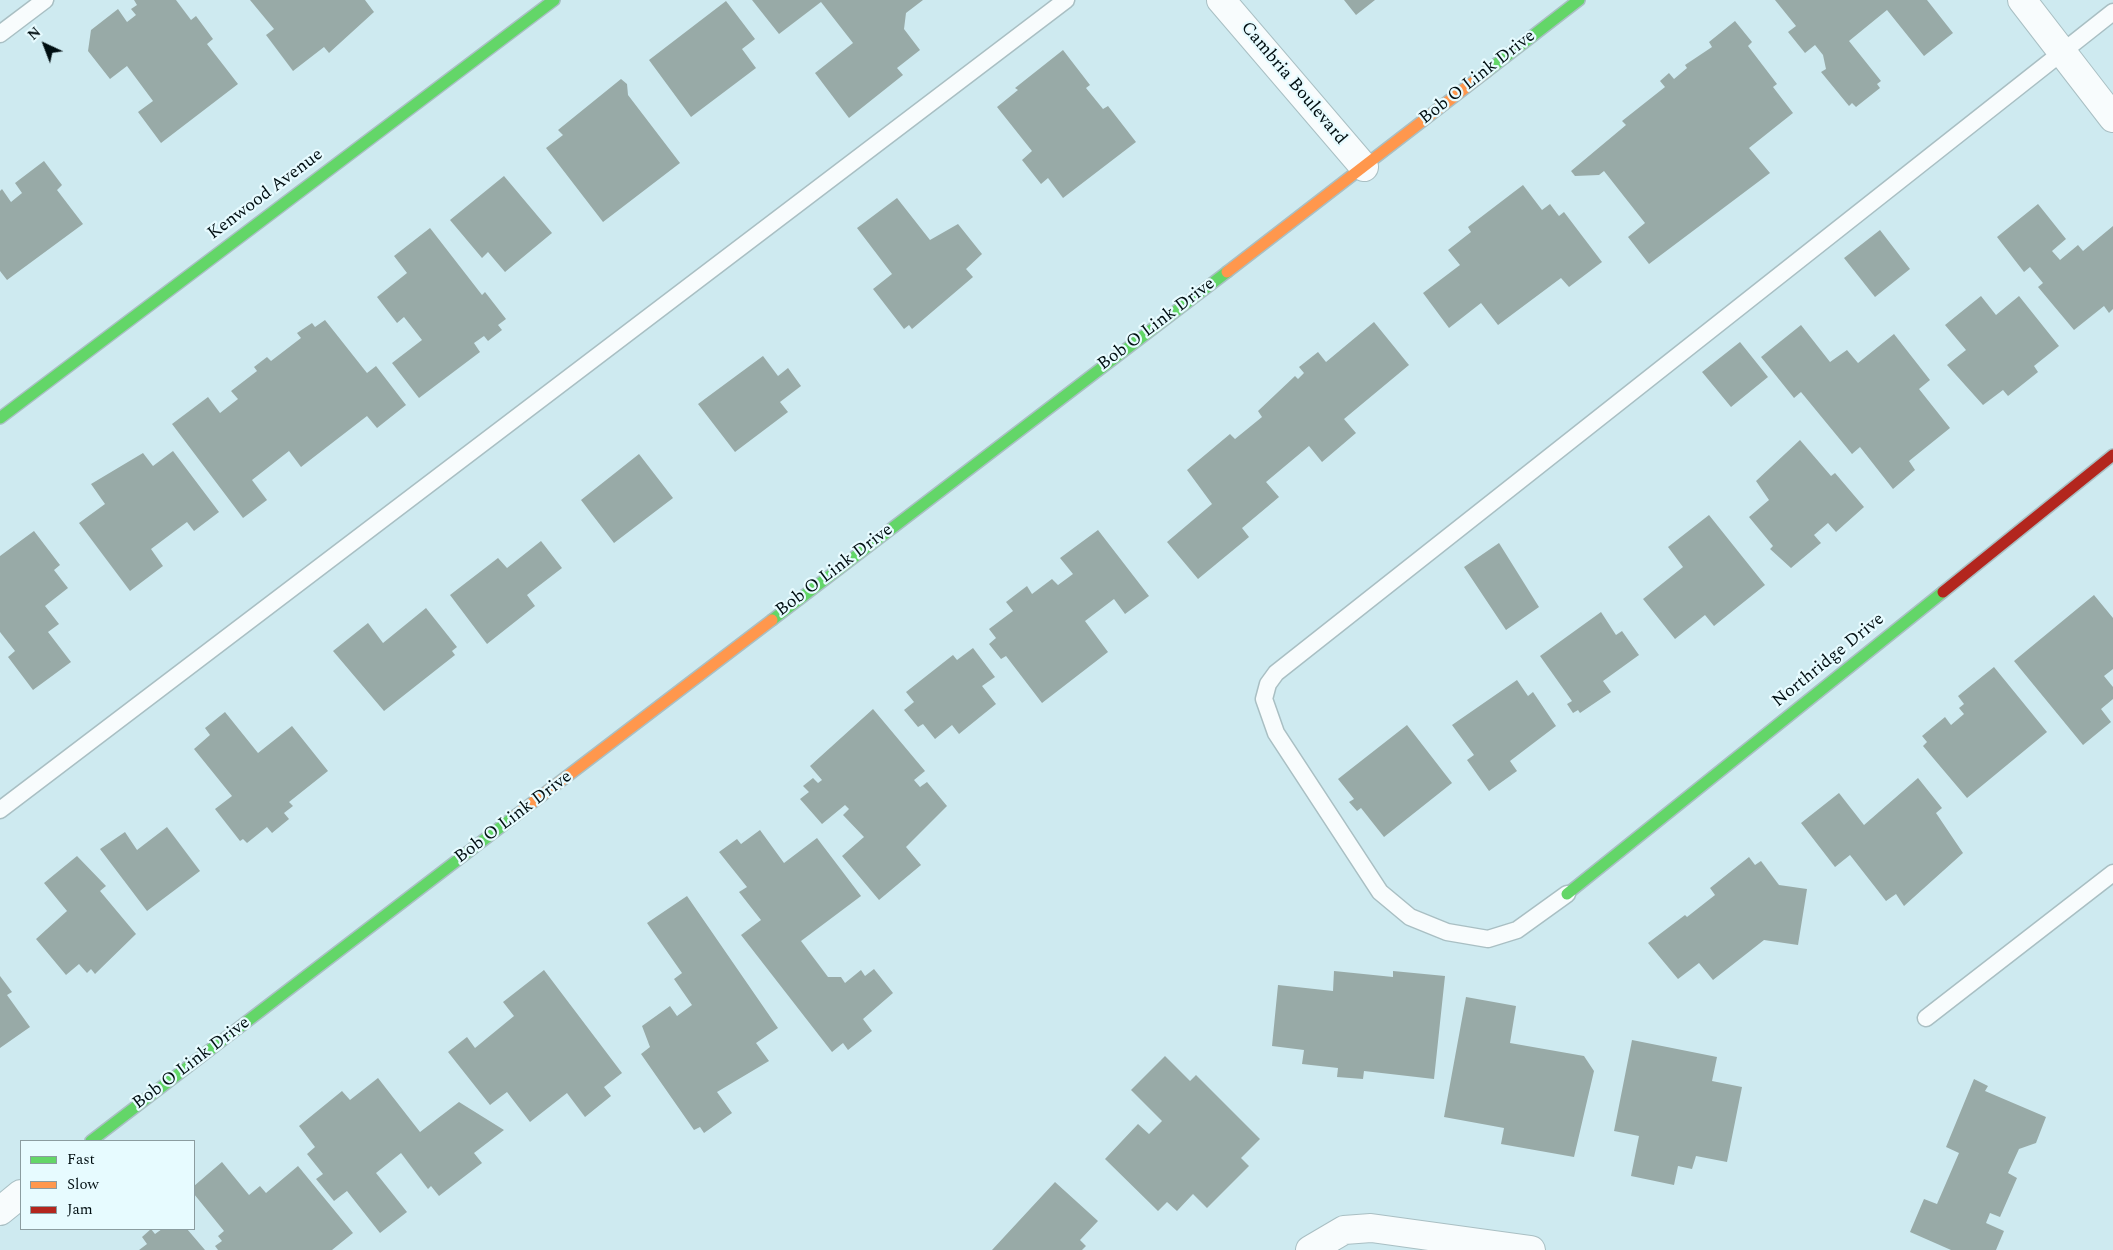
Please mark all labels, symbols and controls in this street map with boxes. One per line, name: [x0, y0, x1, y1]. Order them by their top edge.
street label: Cambria Boulevard: [1235, 18, 1351, 150]
north arrow: [20, 20, 70, 70]
text: N: [23, 22, 46, 45]
street label: Bob O Link Drive: [1416, 26, 1540, 130]
street label: Kenwood Avenue: [204, 145, 328, 245]
street label: Bob O Link Drive: [1094, 274, 1220, 376]
street label: Bob O Link Drive: [772, 520, 898, 622]
street label: Northridge Drive: [1769, 609, 1889, 713]
street label: Bob O Link Drive: [451, 767, 577, 869]
street label: Bob O Link Drive: [129, 1013, 255, 1115]
legend: [20, 1140, 195, 1230]
text: Fast: [67, 1148, 95, 1171]
text: Slow: [67, 1173, 99, 1196]
text: Jam: [67, 1198, 93, 1221]

